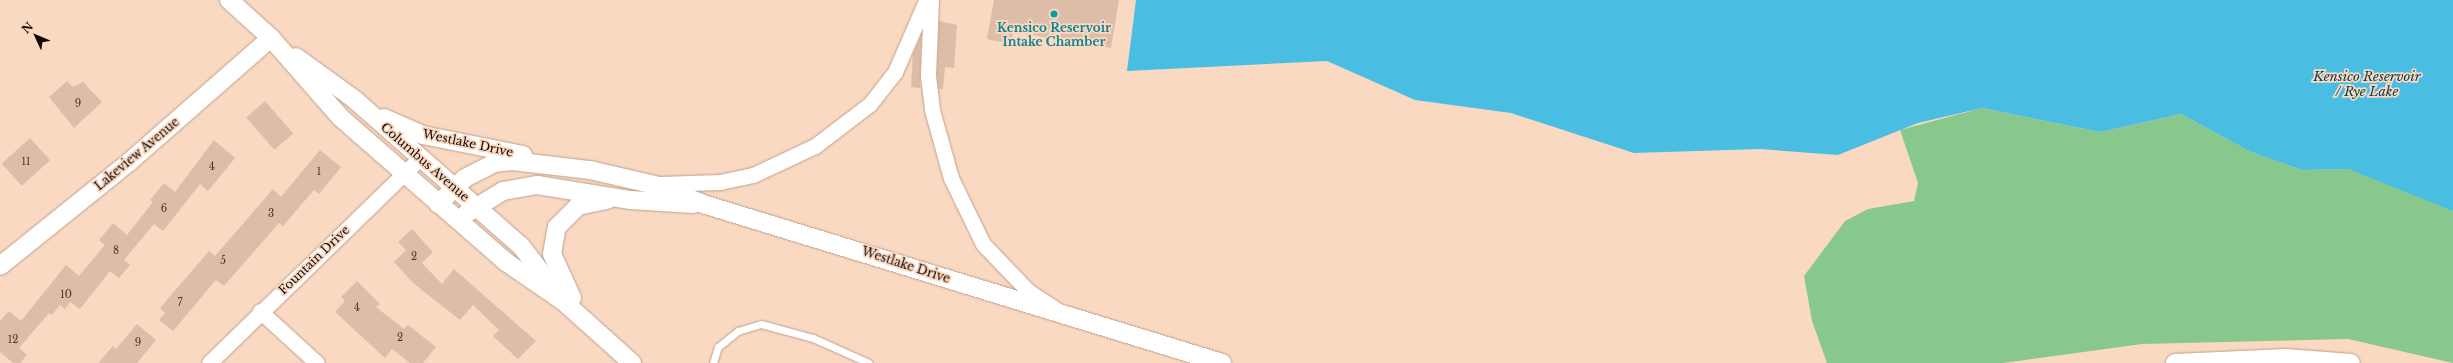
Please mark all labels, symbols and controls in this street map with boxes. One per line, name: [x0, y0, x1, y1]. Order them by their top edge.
marker: Kensico Reservoir Intake Chamber: [1049, 9, 1059, 19]
north arrow: [16, 16, 56, 56]
text: N: [19, 19, 36, 36]
place label: Kensico Reservoir Intake Chamber: [997, 21, 1111, 49]
water label: Kensico Reservoir / Rye Lake: [2313, 70, 2421, 101]
house number: 9: [75, 98, 81, 110]
street label: Lakeview Avenue: [92, 114, 182, 194]
street label: Columbus Avenue: [378, 120, 472, 204]
street label: Westlake Drive: [421, 126, 515, 160]
house number: 11: [22, 156, 30, 168]
house number: 4: [209, 161, 215, 173]
house number: 1: [317, 166, 321, 178]
house number: 6: [161, 203, 167, 215]
house number: 3: [268, 208, 274, 220]
street label: Fountain Drive: [276, 223, 352, 297]
street label: Westlake Drive: [860, 244, 952, 286]
house number: 8: [113, 245, 119, 257]
house number: 2: [411, 251, 417, 263]
house number: 5: [220, 255, 226, 267]
house number: 10: [60, 289, 72, 301]
house number: 7: [177, 297, 183, 309]
house number: 4: [354, 302, 360, 314]
house number: 2: [397, 332, 403, 344]
house number: 12: [8, 334, 18, 346]
house number: 9: [135, 337, 141, 349]

